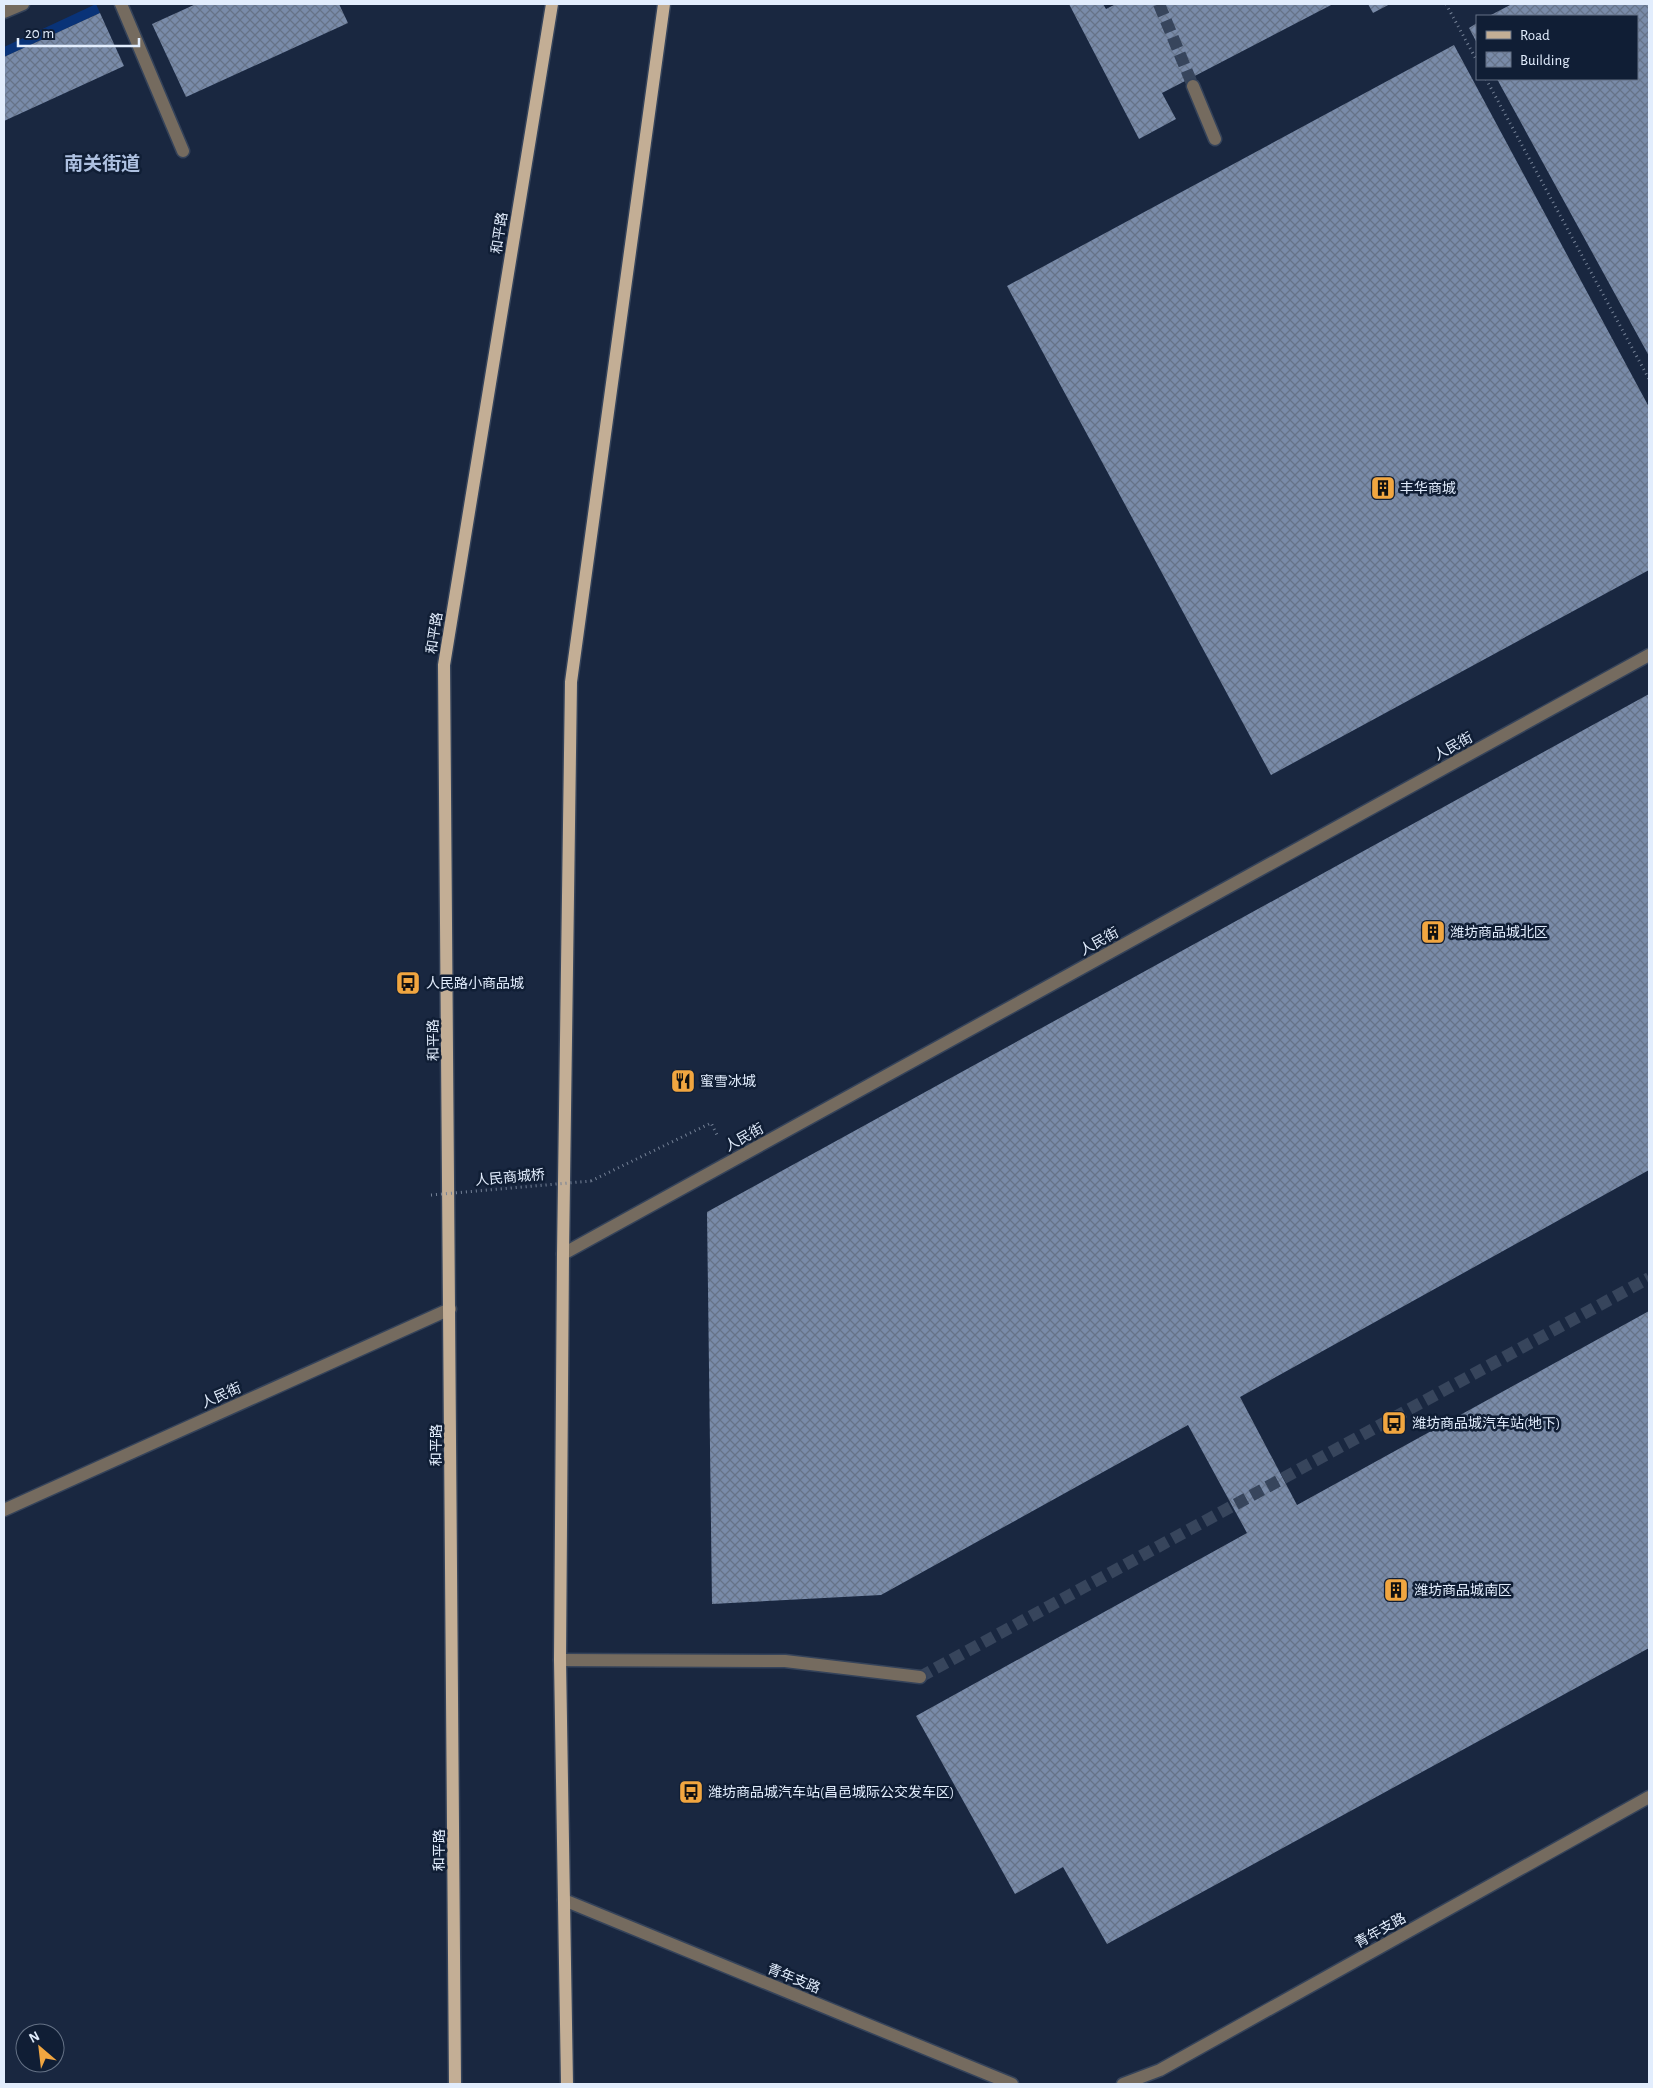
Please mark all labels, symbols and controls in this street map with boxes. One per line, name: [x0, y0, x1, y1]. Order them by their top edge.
scale bar: [18, 15, 139, 47]
legend: [1476, 15, 1638, 80]
text: 20 m: [25, 26, 54, 41]
text: Road: [1520, 28, 1550, 43]
text: Building: [1520, 53, 1570, 68]
district label: 南关街道: [64, 153, 140, 174]
street label: 和平路: [489, 211, 510, 255]
building icon: 丰华商城: [1370, 475, 1396, 501]
place label: 丰华商城: [1400, 480, 1456, 496]
street label: 和平路: [424, 611, 445, 655]
street label: 人民街: [1431, 730, 1475, 763]
building icon: 潍坊商品城北区: [1420, 919, 1446, 945]
place label: 潍坊商品城北区: [1450, 924, 1548, 940]
street label: 人民街: [1077, 925, 1121, 958]
bus stop icon: 人民路小商品城: [395, 970, 421, 996]
place label: 人民路小商品城: [426, 976, 524, 991]
street label: 和平路: [426, 1019, 441, 1061]
restaurant icon: 蜜雪冰城: [670, 1068, 696, 1094]
place label: 蜜雪冰城: [700, 1074, 756, 1089]
street label: 人民街: [722, 1121, 766, 1154]
street label: 人民商城桥: [475, 1167, 546, 1188]
street label: 人民街: [199, 1380, 243, 1411]
bus stop icon: 潍坊商品城汽车站(地下): [1381, 1410, 1407, 1436]
place label: 潍坊商品城汽车站(地下): [1412, 1415, 1560, 1431]
street label: 和平路: [429, 1424, 444, 1466]
building icon: 潍坊商品城南区: [1383, 1577, 1409, 1603]
place label: 潍坊商品城南区: [1414, 1582, 1512, 1598]
bus stop icon: 潍坊商品城汽车站(昌邑城际公交发车区): [678, 1779, 704, 1805]
place label: 潍坊商品城汽车站(昌邑城际公交发车区): [708, 1784, 954, 1800]
street label: 和平路: [432, 1829, 447, 1871]
street label: 青年支路: [1352, 1910, 1408, 1951]
street label: 青年支路: [765, 1961, 823, 1996]
north arrow: [15, 2023, 65, 2073]
text: N: [27, 2029, 42, 2046]

